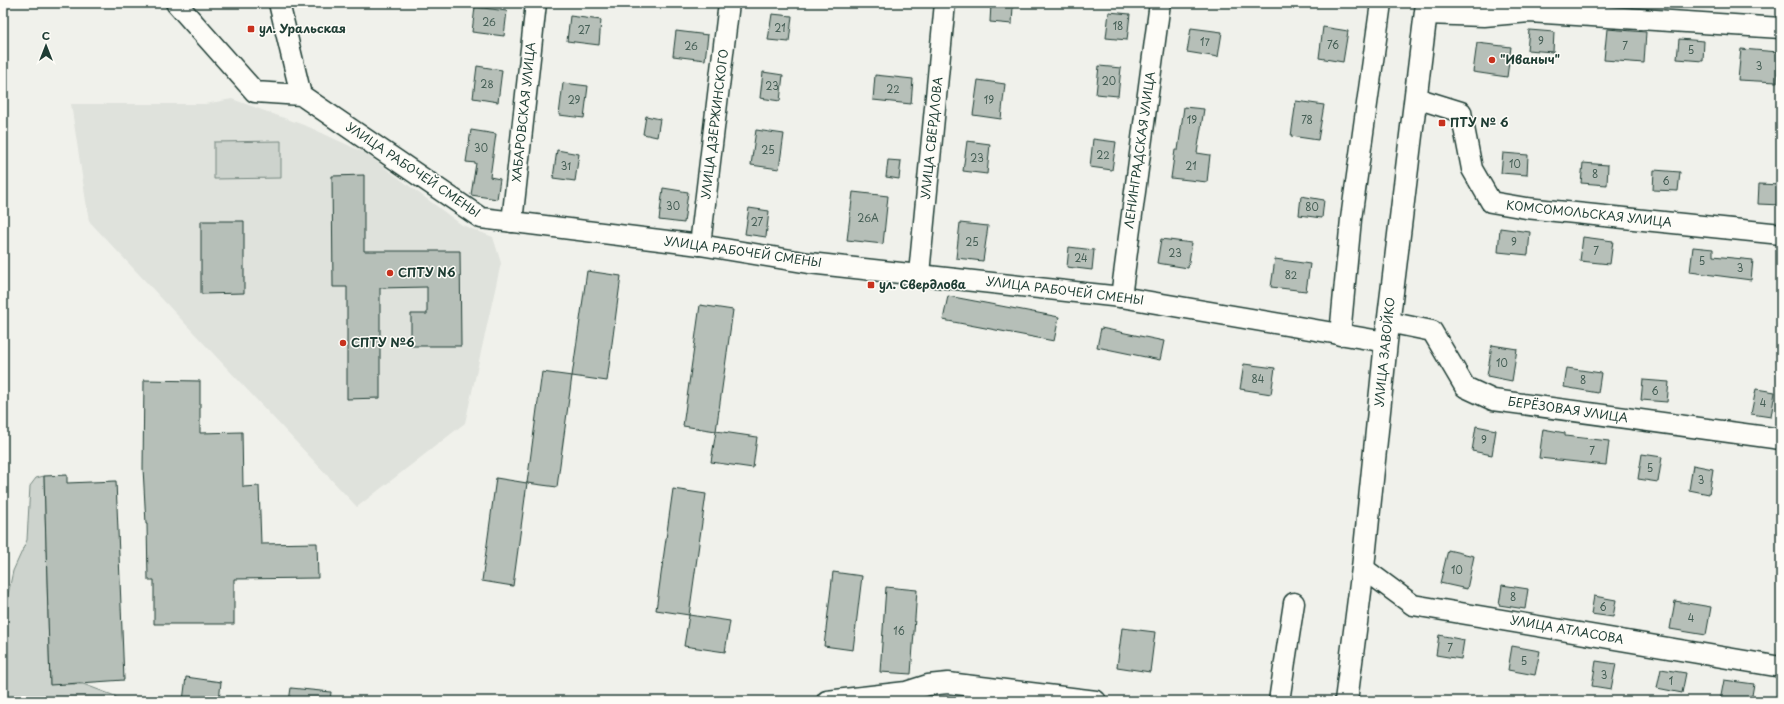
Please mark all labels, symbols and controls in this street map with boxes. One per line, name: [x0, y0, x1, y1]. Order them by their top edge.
house number: 26: [482, 14, 496, 29]
house number: 18: [1113, 18, 1123, 33]
place label: ул. Уральская: [259, 19, 346, 37]
house number: 21: [774, 20, 786, 35]
house number: 27: [578, 22, 591, 37]
marker: ул. Уральская: [246, 24, 256, 34]
north arrow: [26, 26, 66, 66]
text: С: [42, 27, 50, 44]
house number: 9: [1538, 33, 1544, 48]
house number: 17: [1200, 34, 1211, 49]
house number: 76: [1327, 37, 1339, 52]
house number: 26: [684, 38, 698, 53]
house number: 7: [1622, 38, 1628, 53]
street label: ХАБАРОВСКАЯ УЛИЦА: [507, 41, 539, 183]
house number: 5: [1688, 42, 1694, 57]
street label: УЛИЦА ДЗЕРЖИНСКОГО: [696, 48, 732, 200]
place label: "Иваныч": [1500, 50, 1560, 68]
marker: "Иваныч": [1487, 55, 1497, 65]
house number: 3: [1756, 58, 1762, 73]
street label: ЛЕНИНГРАДСКАЯ УЛИЦА: [1119, 70, 1159, 230]
house number: 20: [1102, 73, 1116, 88]
house number: 28: [480, 76, 494, 91]
street label: УЛИЦА СВЕРДЛОВА: [916, 76, 946, 200]
house number: 23: [765, 78, 779, 93]
house number: 22: [886, 81, 900, 96]
house number: 29: [568, 92, 581, 107]
house number: 19: [984, 92, 994, 107]
house number: 19: [1187, 112, 1197, 127]
house number: 78: [1301, 112, 1313, 127]
place label: ПТУ № 6: [1450, 113, 1509, 131]
street label: УЛИЦА РАБОЧЕЙ СМЕНЫ: [343, 117, 484, 221]
marker: ПТУ № 6: [1437, 118, 1447, 128]
house number: 30: [474, 140, 488, 155]
house number: 25: [761, 142, 775, 157]
house number: 22: [1096, 147, 1110, 162]
house number: 23: [970, 150, 984, 165]
house number: 10: [1509, 156, 1521, 171]
house number: 31: [561, 158, 571, 173]
house number: 21: [1185, 158, 1197, 173]
house number: 8: [1592, 166, 1598, 181]
house number: 6: [1662, 173, 1670, 188]
street label: КОМСОМОЛЬСКАЯ УЛИЦА: [1505, 195, 1673, 231]
house number: 30: [666, 198, 680, 213]
house number: 80: [1305, 199, 1319, 214]
house number: 26А: [857, 210, 879, 225]
house number: 27: [751, 214, 764, 229]
street label: УЛИЦА РАБОЧЕЙ СМЕНЫ: [663, 231, 823, 271]
house number: 25: [965, 234, 979, 249]
house number: 9: [1511, 234, 1517, 249]
house number: 7: [1593, 243, 1599, 258]
house number: 23: [1168, 245, 1182, 260]
house number: 24: [1074, 250, 1088, 265]
house number: 5: [1699, 253, 1705, 268]
house number: 3: [1737, 260, 1743, 275]
place label: СПТУ N6: [398, 263, 456, 281]
house number: 82: [1285, 267, 1297, 282]
marker: СПТУ N6: [385, 268, 395, 278]
street label: УЛИЦА РАБОЧЕЙ СМЕНЫ: [985, 271, 1145, 309]
place label: ул. Свердлова: [879, 275, 966, 293]
marker: ул. Свердлова: [866, 280, 876, 290]
street label: УЛИЦА ЗАВОЙКО: [1369, 296, 1399, 408]
place label: СПТУ №6: [351, 333, 415, 351]
marker: СПТУ №6: [338, 338, 348, 348]
house number: 10: [1496, 355, 1508, 370]
house number: 84: [1252, 371, 1265, 386]
house number: 8: [1580, 372, 1586, 387]
house number: 6: [1651, 383, 1659, 398]
street label: БЕРЁЗОВАЯ УЛИЦА: [1507, 392, 1629, 426]
house number: 4: [1760, 395, 1767, 410]
house number: 9: [1481, 432, 1487, 447]
house number: 7: [1589, 443, 1595, 458]
house number: 5: [1647, 460, 1653, 475]
house number: 3: [1698, 472, 1704, 487]
house number: 10: [1451, 562, 1463, 577]
house number: 8: [1510, 589, 1516, 604]
house number: 6: [1599, 599, 1607, 614]
street label: УЛИЦА АТЛАСОВА: [1509, 610, 1626, 648]
house number: 4: [1688, 610, 1695, 625]
house number: 16: [893, 623, 905, 638]
house number: 7: [1447, 640, 1453, 655]
house number: 5: [1521, 653, 1527, 668]
house number: 3: [1601, 667, 1607, 682]
house number: 1: [1669, 673, 1673, 688]

